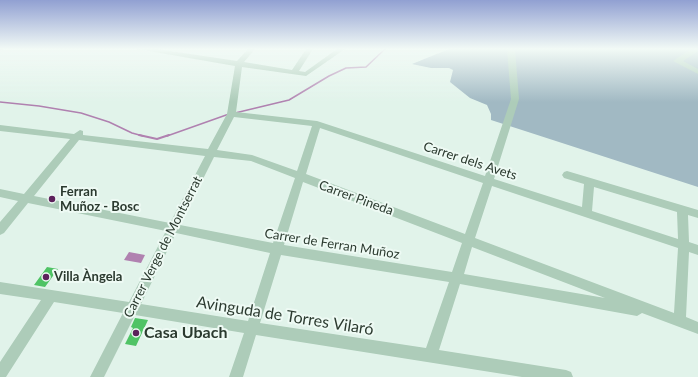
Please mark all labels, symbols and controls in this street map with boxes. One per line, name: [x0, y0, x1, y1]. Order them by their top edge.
street label: Carrer dels Avets: [421, 139, 519, 183]
street label: Carrer Verge de Montserrat: [120, 174, 206, 320]
street label: Carrer Pineda: [317, 177, 395, 219]
place label: Ferran Muñoz - Bosc: [60, 184, 139, 215]
marker: Ferran Muñoz - Bosc: [47, 194, 57, 204]
street label: Carrer de Ferran Muñoz: [263, 226, 401, 262]
place label: Villa Àngela: [54, 269, 122, 285]
marker: Villa Àngela: [41, 272, 51, 282]
street label: Avinguda de Torres Vilaró: [195, 292, 375, 340]
place label: Casa Ubach: [144, 323, 227, 343]
marker: Casa Ubach: [131, 328, 141, 338]

